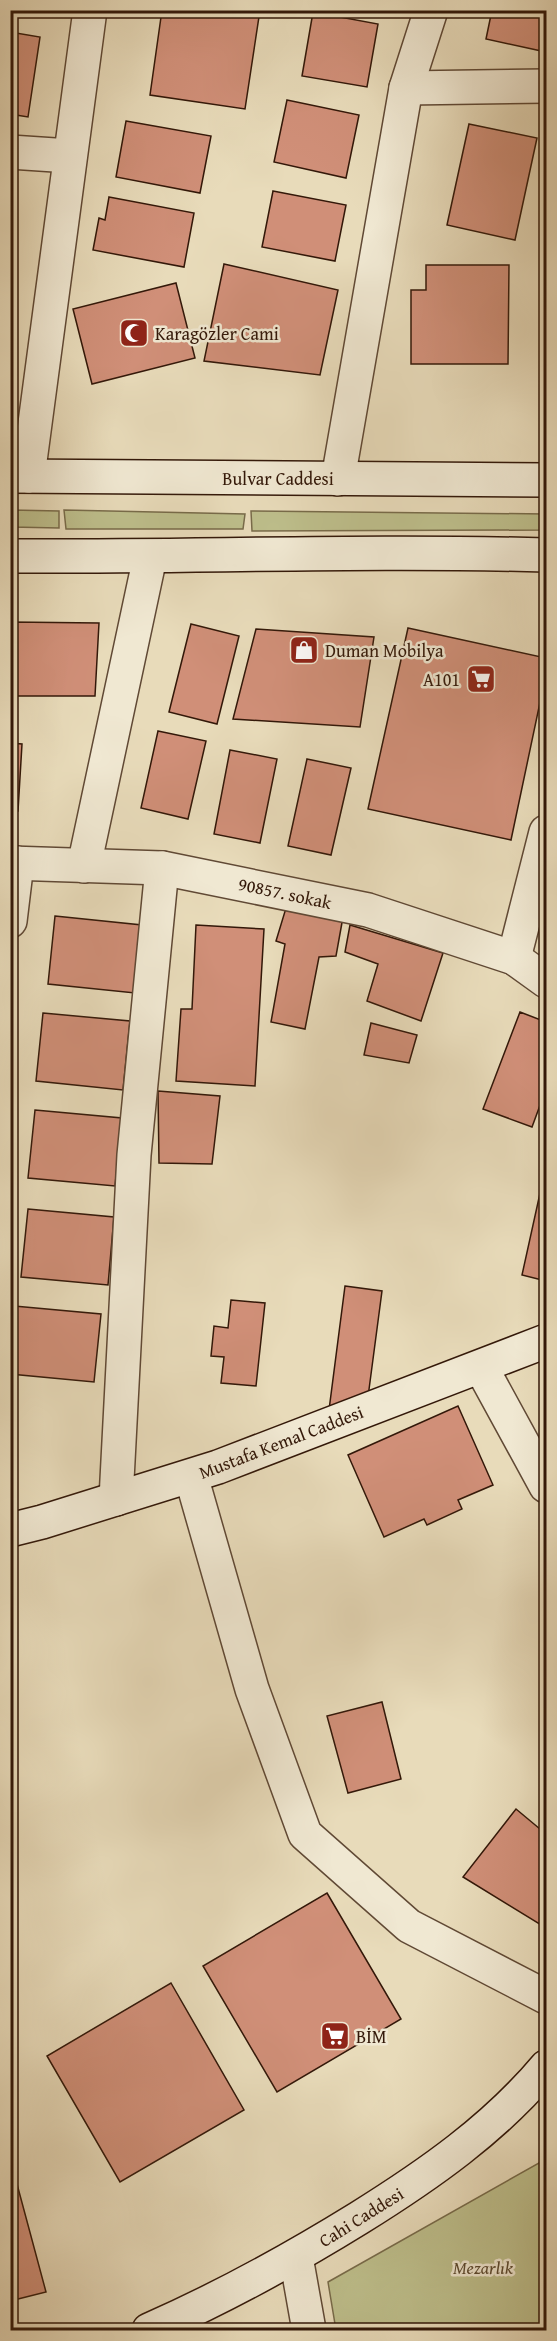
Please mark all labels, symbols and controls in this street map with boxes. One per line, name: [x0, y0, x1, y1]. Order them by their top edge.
mosque icon: Karagözler Cami: [118, 317, 150, 349]
place label: Karagözler Cami: [155, 320, 279, 347]
street label: Bulvar Caddesi: [222, 465, 334, 492]
shop icon: Duman Mobilya: [288, 634, 320, 666]
place label: Duman Mobilya: [325, 637, 444, 664]
supermarket icon: A101: [465, 663, 497, 695]
place label: A101: [423, 666, 460, 693]
street label: 90857. sokak: [236, 870, 335, 916]
street label: Mustafa Kemal Caddesi: [195, 1398, 367, 1486]
supermarket icon: BİM: [319, 2020, 351, 2052]
place label: BİM: [356, 2023, 387, 2050]
street label: Cahi Caddesi: [313, 2180, 409, 2254]
park label: Mezarlık: [453, 2254, 514, 2281]

